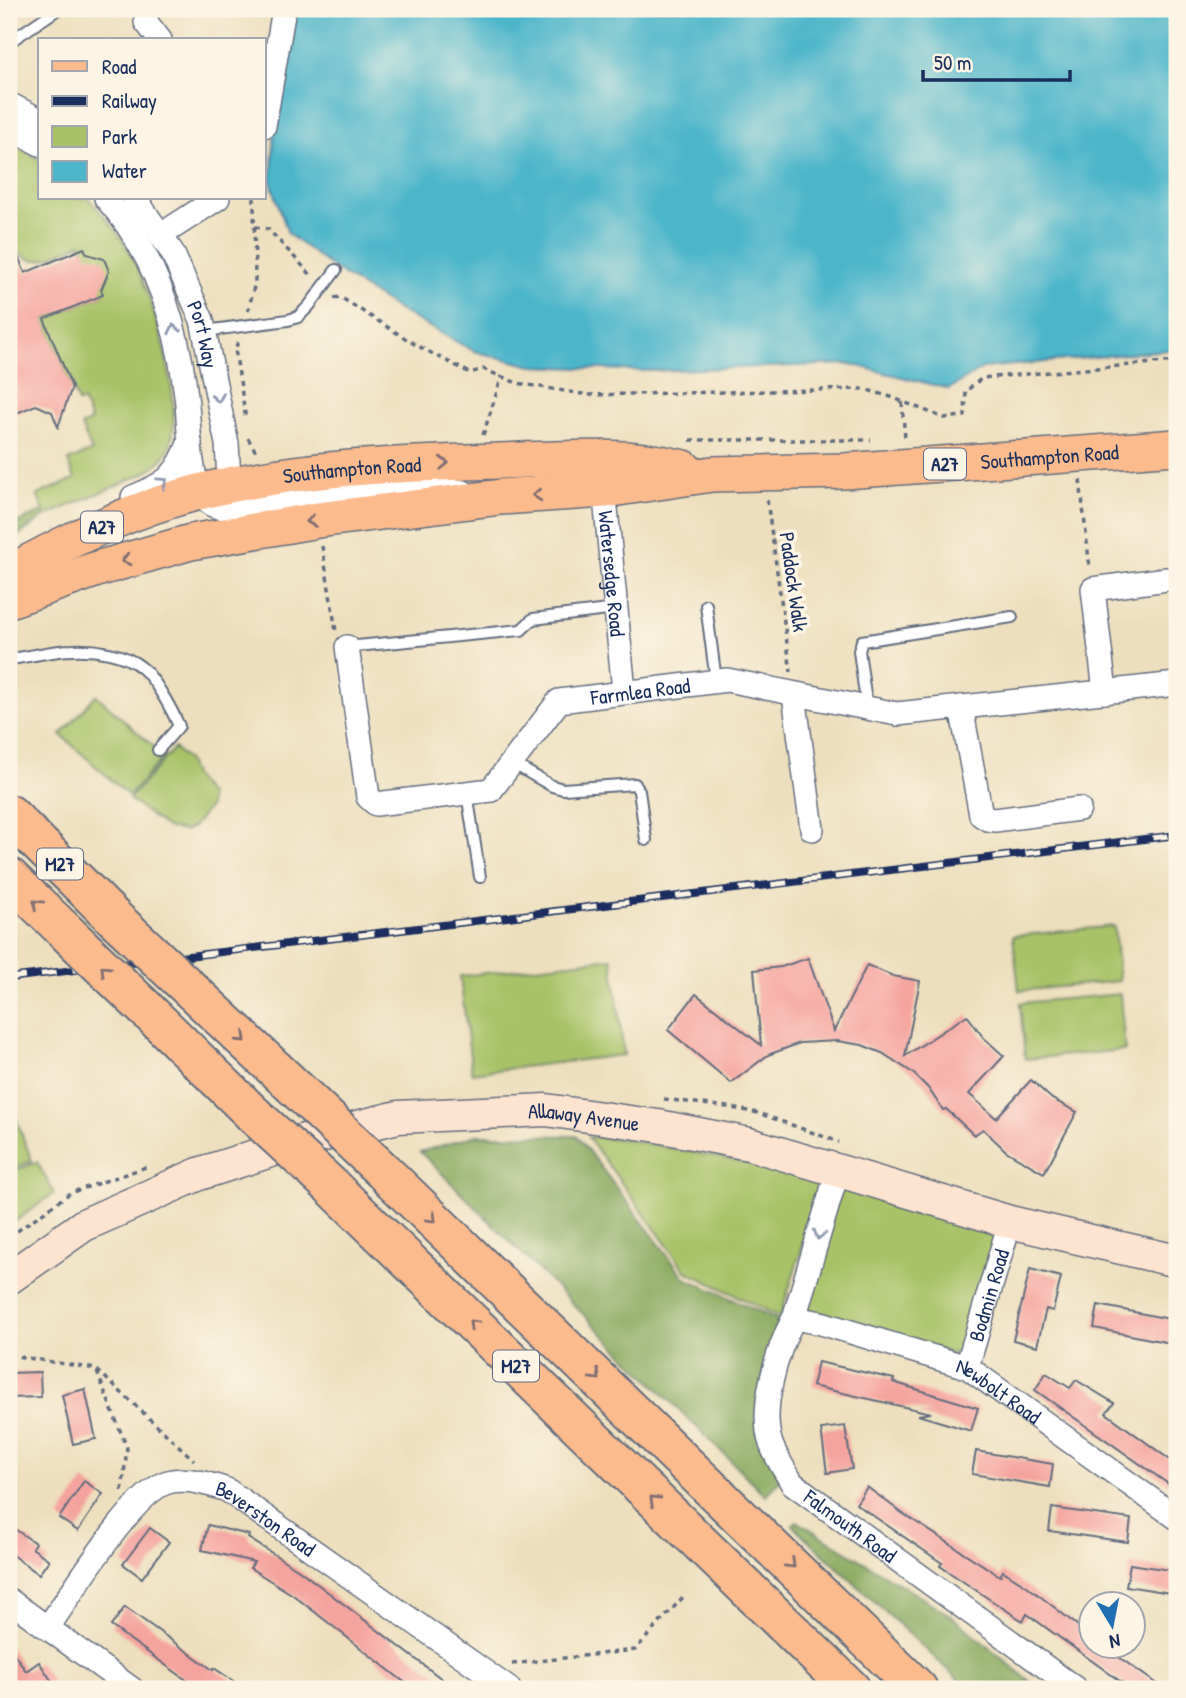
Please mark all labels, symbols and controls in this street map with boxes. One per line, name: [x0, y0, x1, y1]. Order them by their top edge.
legend: [38, 38, 266, 200]
scale bar: [923, 38, 1070, 82]
text: 50 m: [934, 48, 971, 77]
text: Road: [102, 52, 136, 81]
text: Railway: [102, 86, 157, 115]
text: Park: [102, 122, 137, 151]
text: Water: [102, 156, 147, 185]
street label: Port Way: [181, 296, 226, 371]
one-way arrow: [167, 323, 182, 335]
one-way arrow: [210, 392, 225, 404]
street label: Southampton Road: [979, 437, 1120, 476]
street label: Southampton Road: [281, 449, 422, 490]
road number: A27: [924, 449, 966, 480]
one-way arrow: [439, 455, 450, 470]
one-way arrow: [155, 477, 168, 490]
one-way arrow: [531, 487, 542, 502]
street label: Watersedge Road: [592, 509, 633, 638]
road number: A27: [81, 512, 123, 542]
one-way arrow: [305, 513, 317, 528]
street label: Paddock Walk: [773, 530, 815, 634]
one-way arrow: [120, 552, 132, 567]
street label: Farmlea Road: [588, 670, 692, 712]
road number: M27: [37, 848, 83, 880]
one-way arrow: [32, 900, 45, 913]
one-way arrow: [101, 966, 114, 979]
one-way arrow: [234, 1030, 247, 1042]
street label: Allaway Avenue: [527, 1095, 641, 1138]
one-way arrow: [424, 1210, 437, 1223]
one-way arrow: [812, 1229, 827, 1241]
street label: Bodmin Road: [961, 1245, 1016, 1345]
one-way arrow: [468, 1320, 481, 1333]
road number: M27: [493, 1350, 539, 1382]
street label: Newbolt Road: [953, 1350, 1047, 1430]
one-way arrow: [588, 1368, 601, 1381]
street label: Beverston Road: [212, 1473, 322, 1563]
street label: Falmouth Road: [798, 1481, 903, 1569]
one-way arrow: [649, 1495, 662, 1508]
one-way arrow: [783, 1556, 796, 1569]
north arrow: [1078, 1590, 1148, 1660]
text: N: [1108, 1628, 1122, 1655]

